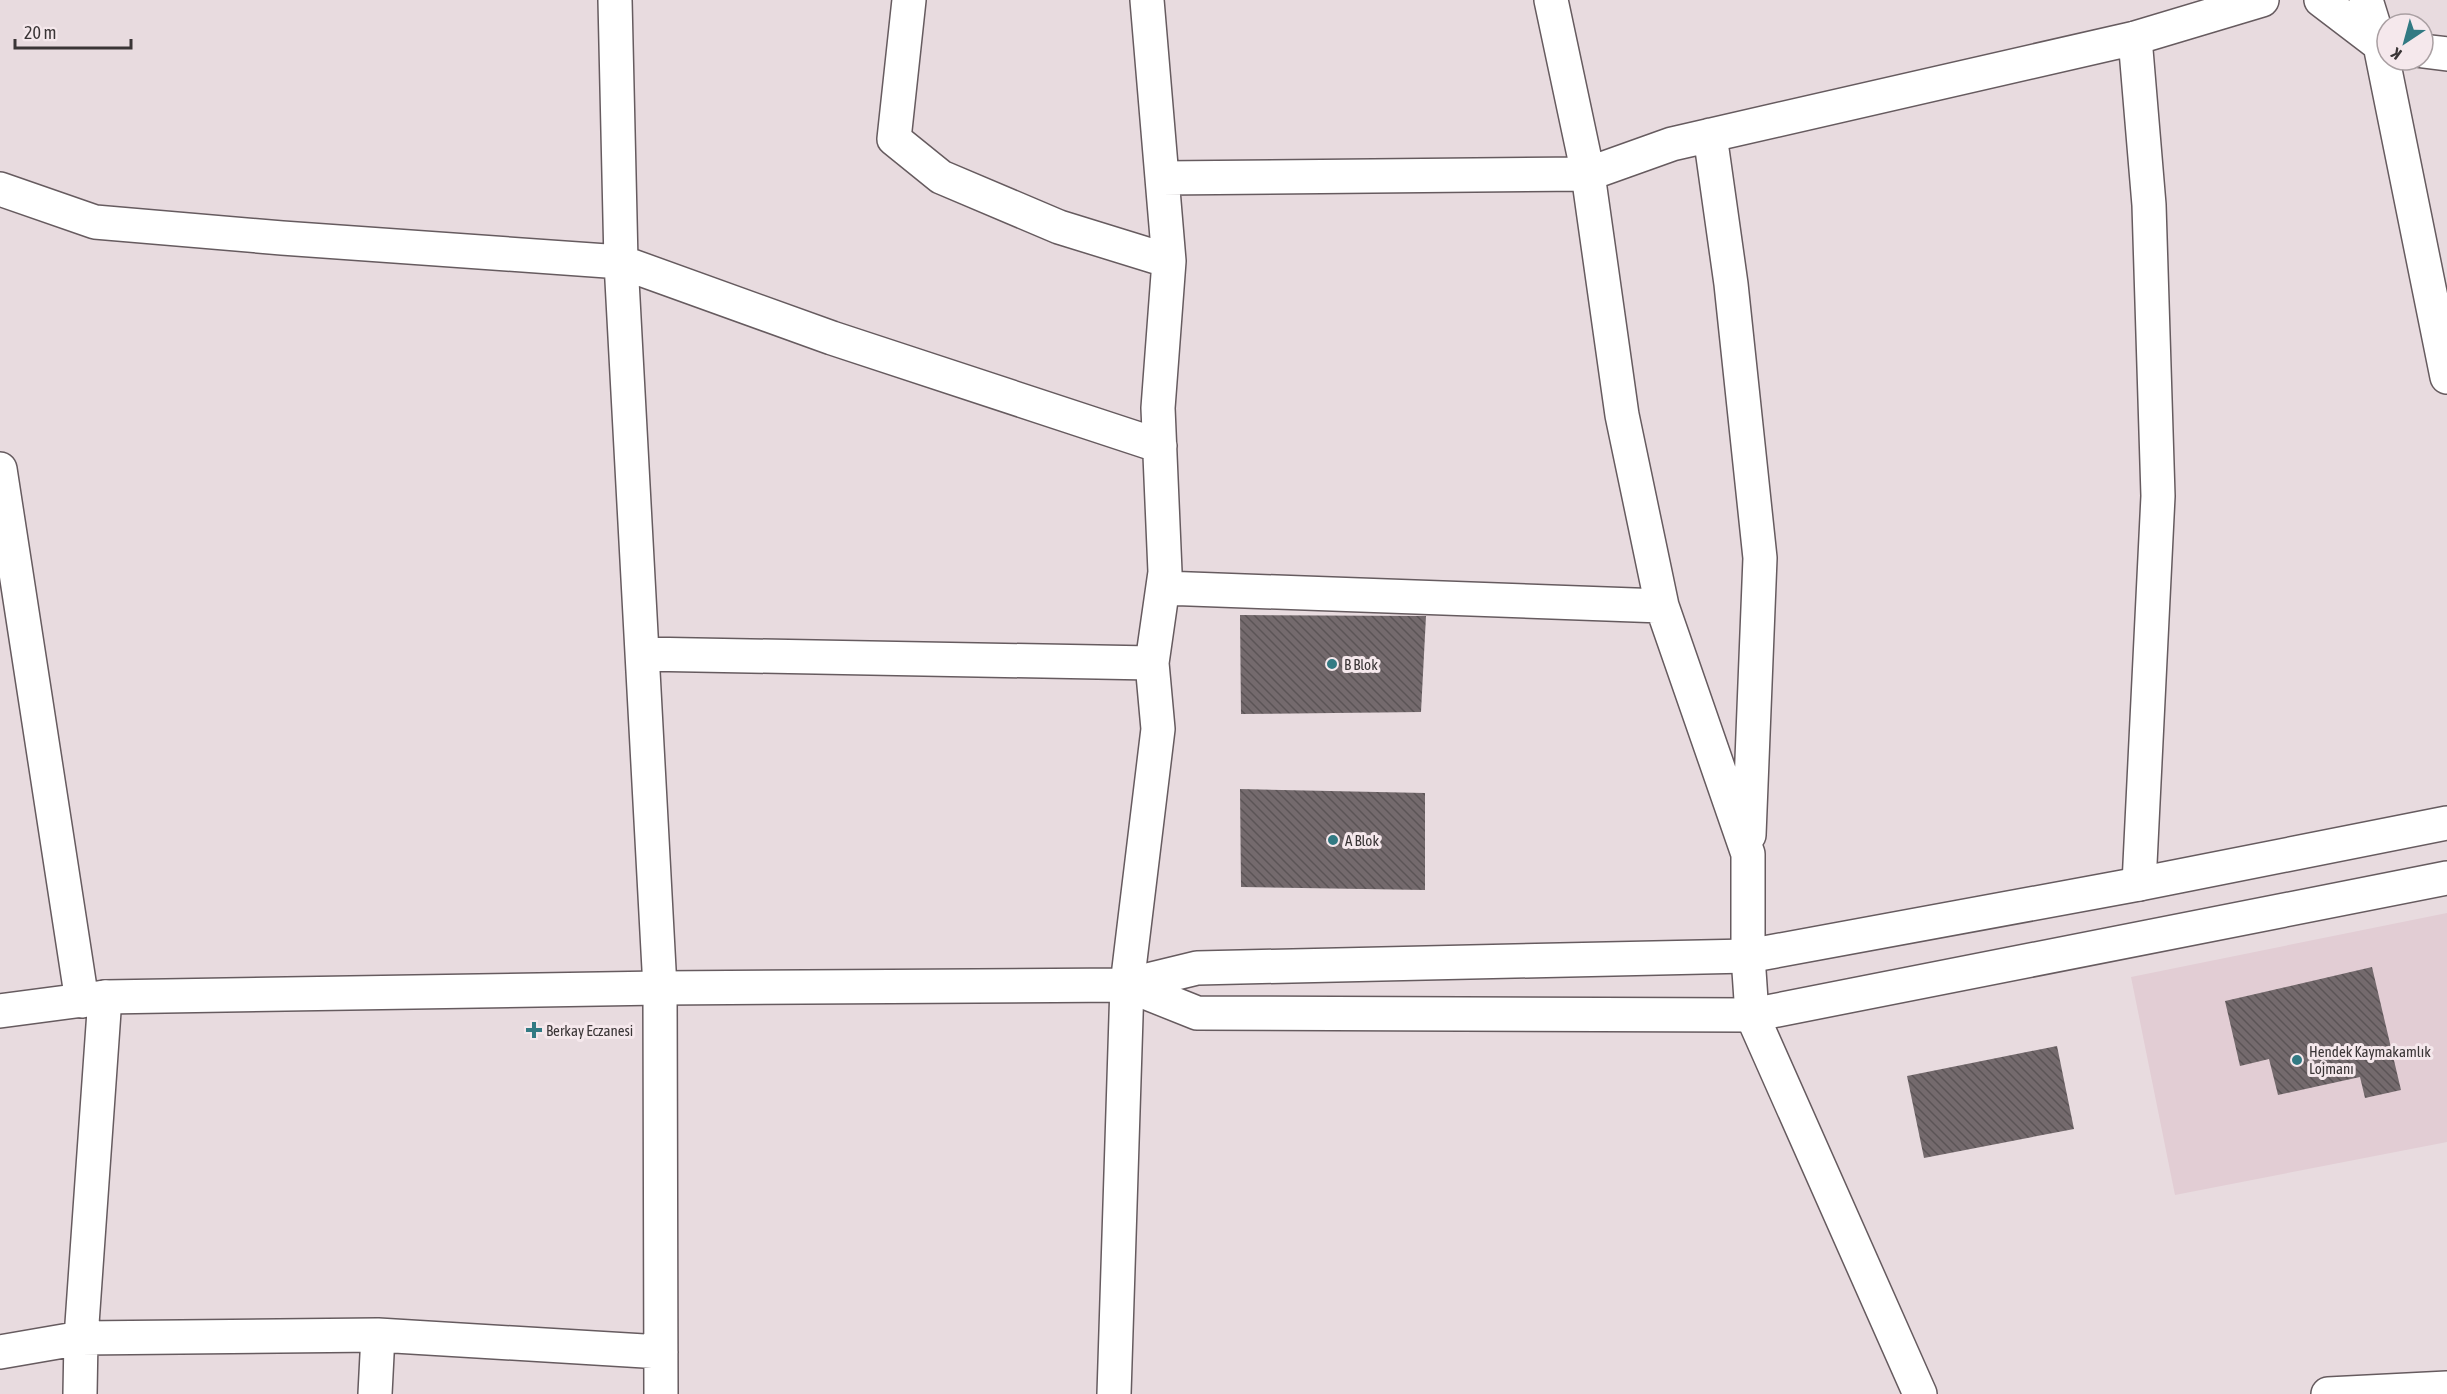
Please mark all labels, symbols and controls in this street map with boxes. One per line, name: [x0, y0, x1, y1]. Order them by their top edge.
scale bar: [15, 12, 130, 50]
north arrow: [2375, 12, 2435, 72]
text: 20 m: [24, 22, 56, 43]
text: K: [2388, 44, 2405, 64]
place label: B Blok: [1344, 656, 1378, 673]
marker: B Blok: [1325, 657, 1339, 671]
place label: A Blok: [1345, 832, 1379, 849]
marker: A Blok: [1326, 833, 1340, 847]
place label: Berkay Eczanesi: [546, 1022, 633, 1039]
marker: Berkay Eczanesi: [527, 1023, 541, 1037]
place label: Hendek Kaymakamlık Lojmanı: [2309, 1043, 2431, 1077]
marker: Hendek Kaymakamlık Lojmanı: [2290, 1053, 2304, 1067]

